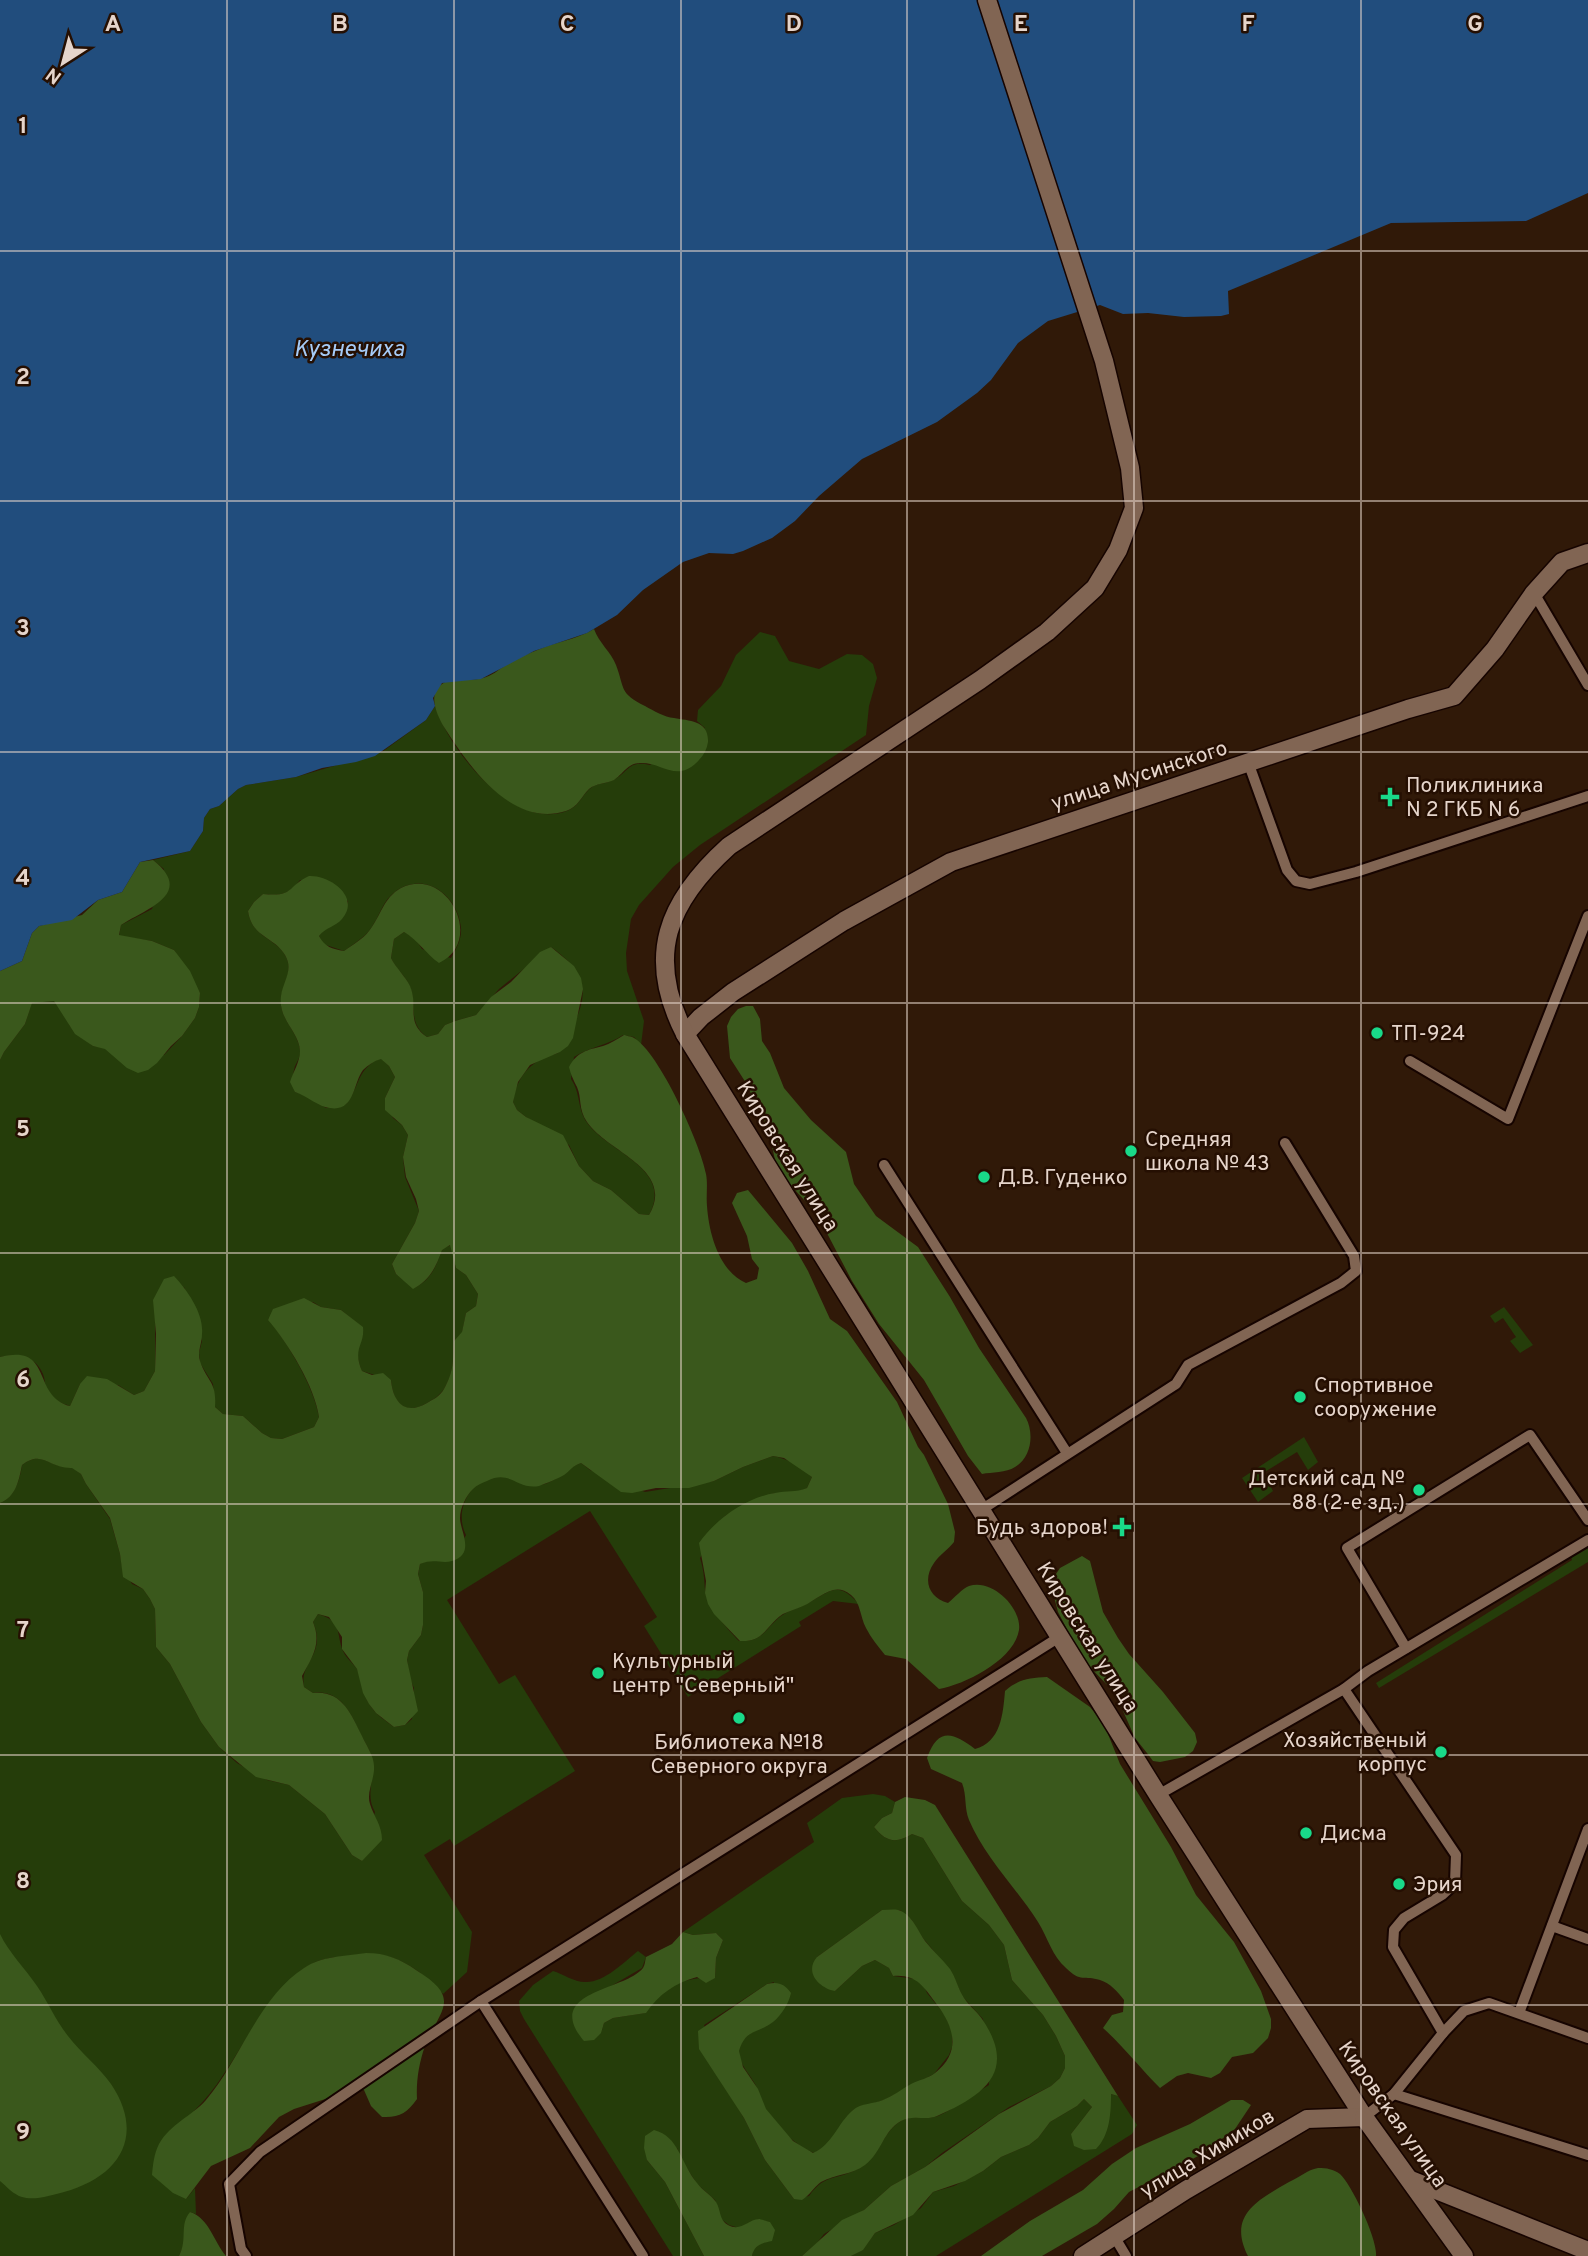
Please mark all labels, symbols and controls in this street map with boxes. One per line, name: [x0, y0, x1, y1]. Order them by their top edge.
text: A: [105, 11, 121, 40]
text: B: [332, 11, 348, 40]
text: C: [560, 11, 574, 40]
text: D: [786, 11, 802, 40]
text: E: [1014, 11, 1028, 40]
text: F: [1241, 11, 1255, 40]
text: G: [1467, 11, 1483, 40]
north arrow: [28, 28, 98, 98]
text: N: [42, 61, 67, 89]
text: 1: [18, 113, 28, 142]
water label: Кузнечиха: [294, 336, 404, 365]
text: 2: [16, 364, 30, 393]
text: 3: [16, 615, 30, 644]
street label: улица Мусинского: [1048, 735, 1231, 818]
place label: Поликлиника N 2 ГКБ N 6: [1406, 773, 1543, 824]
marker: Поликлиника N 2 ГКБ N 6: [1380, 787, 1400, 807]
text: 4: [16, 865, 30, 894]
place label: ТП-924: [1391, 1021, 1465, 1048]
marker: ТП-924: [1369, 1025, 1385, 1041]
street label: Кировская улица: [730, 1076, 844, 1237]
text: 5: [16, 1116, 30, 1145]
place label: Средняя школа № 43: [1145, 1127, 1270, 1178]
marker: Средняя школа № 43: [1123, 1143, 1139, 1159]
place label: Д.В. Гуденко: [998, 1165, 1127, 1192]
marker: Д.В. Гуденко: [976, 1169, 992, 1185]
text: 6: [16, 1367, 30, 1396]
place label: Спортивное сооружение: [1314, 1373, 1437, 1424]
marker: Спортивное сооружение: [1292, 1389, 1308, 1405]
place label: Детский сад № 88 (2-е зд.): [1248, 1466, 1405, 1517]
marker: Детский сад № 88 (2-е зд.): [1411, 1482, 1427, 1498]
place label: Будь здоров!: [976, 1515, 1108, 1542]
marker: Будь здоров!: [1114, 1519, 1130, 1535]
street label: Кировская улица: [1030, 1557, 1144, 1718]
text: 7: [17, 1617, 29, 1646]
place label: Культурный центр "Северный": [612, 1649, 794, 1700]
marker: Культурный центр "Северный": [590, 1665, 606, 1681]
marker: Библиотека №18 Северного округа: [731, 1710, 747, 1726]
place label: Хозяйственый корпус: [1283, 1728, 1427, 1779]
place label: Библиотека №18 Северного округа: [650, 1730, 828, 1781]
marker: Хозяйственый корпус: [1433, 1744, 1449, 1760]
place label: Дисма: [1320, 1821, 1386, 1848]
marker: Дисма: [1298, 1825, 1314, 1841]
text: 8: [16, 1868, 30, 1897]
place label: Эрия: [1413, 1872, 1462, 1899]
marker: Эрия: [1391, 1876, 1407, 1892]
street label: Кировская улица: [1331, 2036, 1452, 2193]
street label: улица Химиков: [1135, 2103, 1280, 2205]
text: 9: [16, 2119, 30, 2148]

